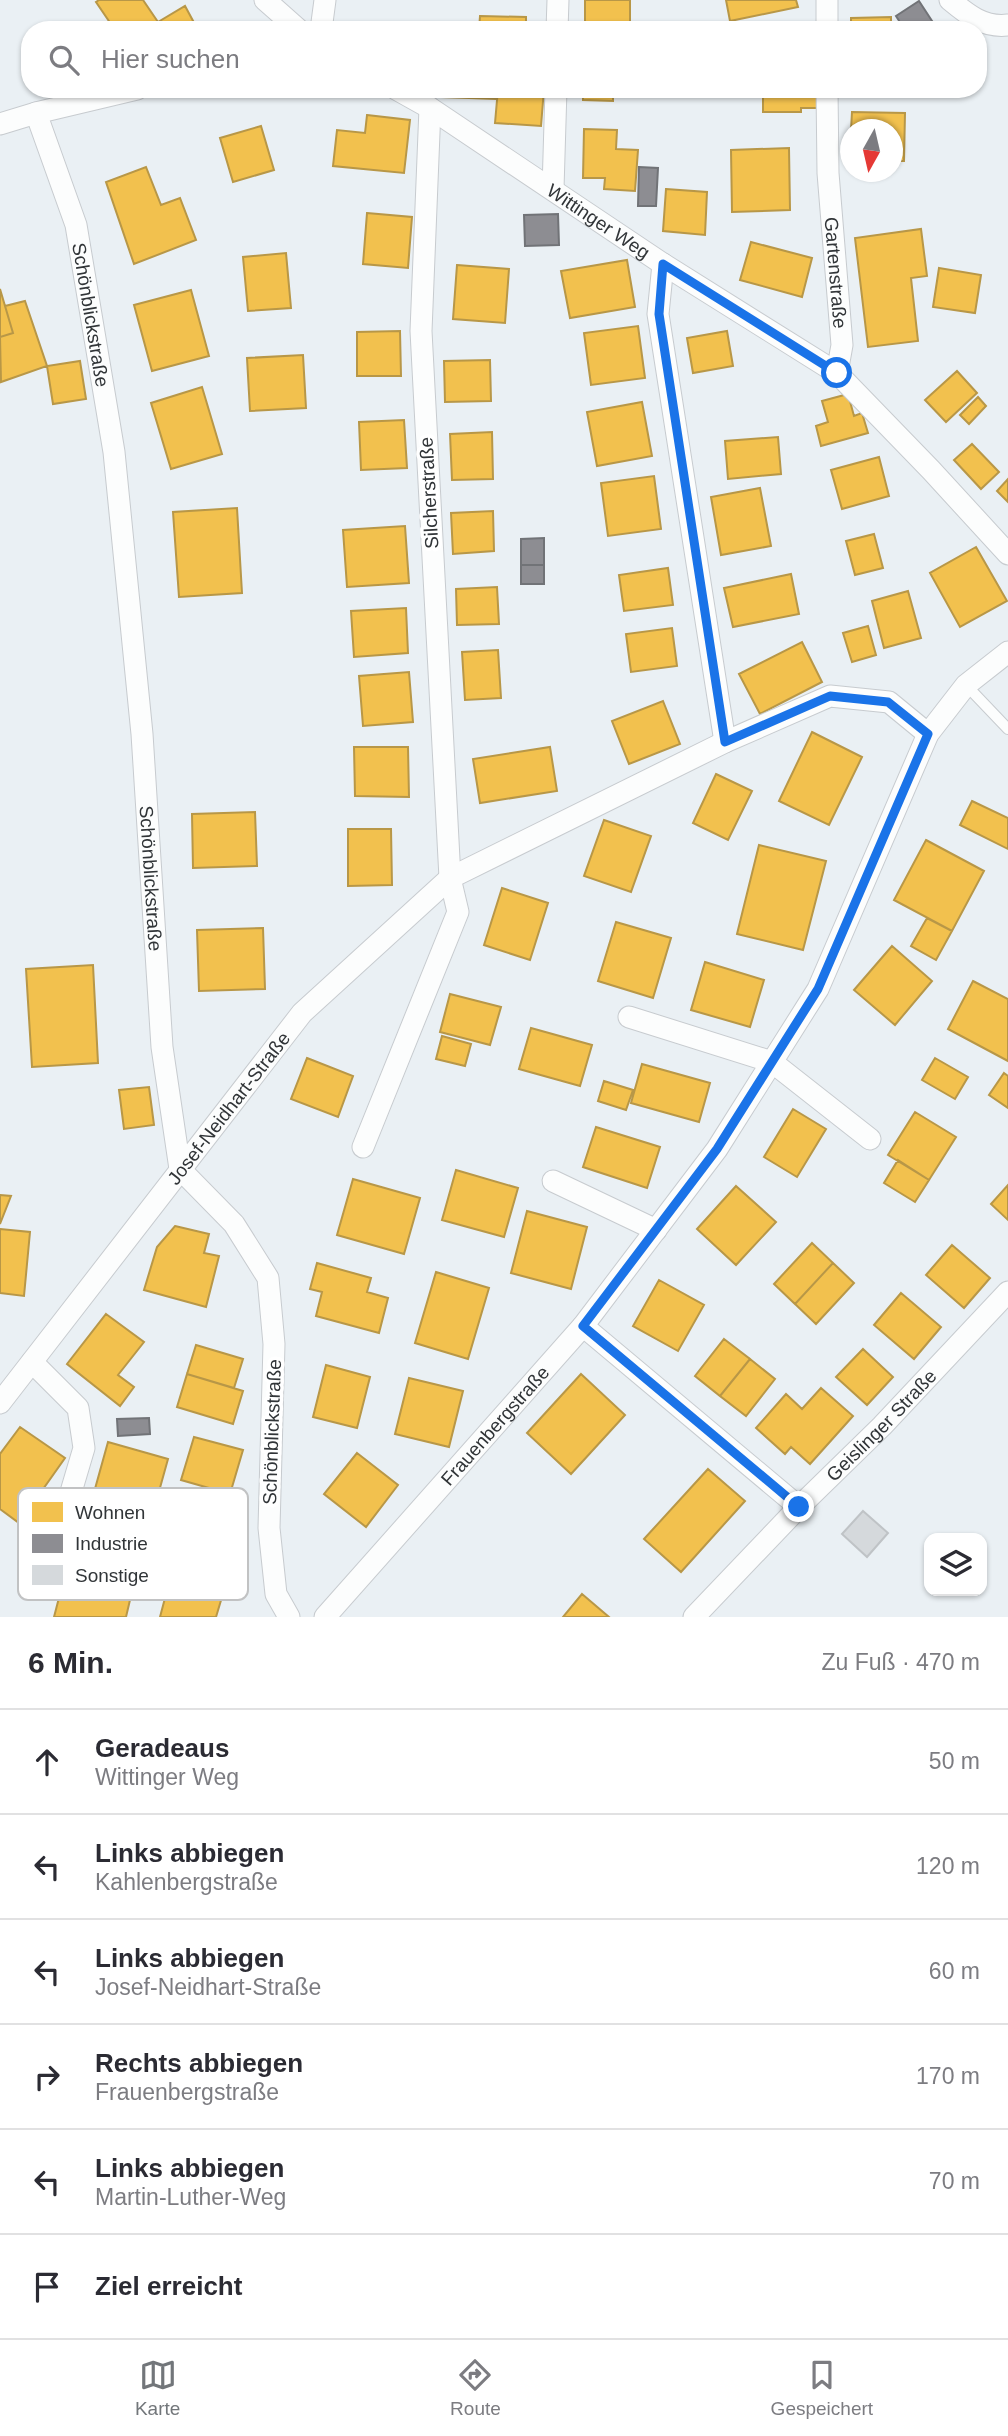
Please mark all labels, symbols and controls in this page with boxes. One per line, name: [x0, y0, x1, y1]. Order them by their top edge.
search box: [21, 21, 987, 98]
icon: search: [45, 41, 83, 79]
text: Hier suchen: [101, 44, 240, 74]
north arrow: [840, 119, 903, 182]
street label: Wittinger Weg: [543, 179, 654, 263]
street label: Gartenstraße: [821, 216, 851, 329]
street label: Schönblickstraße: [69, 241, 113, 388]
route start: [821, 357, 852, 388]
street label: Silcherstraße: [416, 437, 442, 549]
street label: Schönblickstraße: [136, 805, 166, 952]
street label: Josef-Neidhart-Straße: [163, 1028, 294, 1188]
street label: Schönblickstraße: [259, 1359, 285, 1505]
street label: Frauenbergstraße: [436, 1362, 553, 1489]
street label: Geislinger Straße: [822, 1365, 940, 1485]
legend: [18, 1488, 248, 1600]
route end: [783, 1491, 814, 1522]
text: Wohnen: [75, 1502, 145, 1523]
text: Industrie: [75, 1533, 148, 1554]
map controls: [924, 1533, 987, 1596]
button: layers: [924, 1533, 987, 1596]
text: Sonstige: [75, 1565, 149, 1586]
text: 6 Min.: [28, 1646, 113, 1679]
text: Zu Fuß · 470 m: [822, 1649, 980, 1675]
text: Geradeaus: [95, 1733, 229, 1763]
icon: ahead: [28, 1743, 66, 1781]
text: 50 m: [929, 1748, 980, 1774]
text: Wittinger Weg: [95, 1764, 239, 1790]
text: Links abbiegen: [95, 1838, 284, 1868]
icon: left: [28, 1848, 66, 1886]
text: 120 m: [916, 1853, 980, 1879]
text: Kahlenbergstraße: [95, 1869, 278, 1895]
text: Links abbiegen: [95, 1943, 284, 1973]
icon: left: [28, 1953, 66, 1991]
text: 60 m: [929, 1958, 980, 1984]
text: Josef-Neidhart-Straße: [95, 1974, 321, 2000]
text: Rechts abbiegen: [95, 2048, 303, 2078]
icon: right: [28, 2058, 66, 2096]
text: 170 m: [916, 2063, 980, 2089]
text: Frauenbergstraße: [95, 2079, 279, 2105]
text: Links abbiegen: [95, 2153, 284, 2183]
icon: left: [28, 2163, 66, 2201]
text: 70 m: [929, 2168, 980, 2194]
text: Martin-Luther-Weg: [95, 2184, 286, 2210]
icon: arrive: [28, 2268, 66, 2306]
text: Ziel erreicht: [95, 2271, 242, 2301]
tab: Karte: [135, 2356, 180, 2420]
tab: Route: [450, 2356, 501, 2420]
tab: Gespeichert: [771, 2356, 873, 2420]

